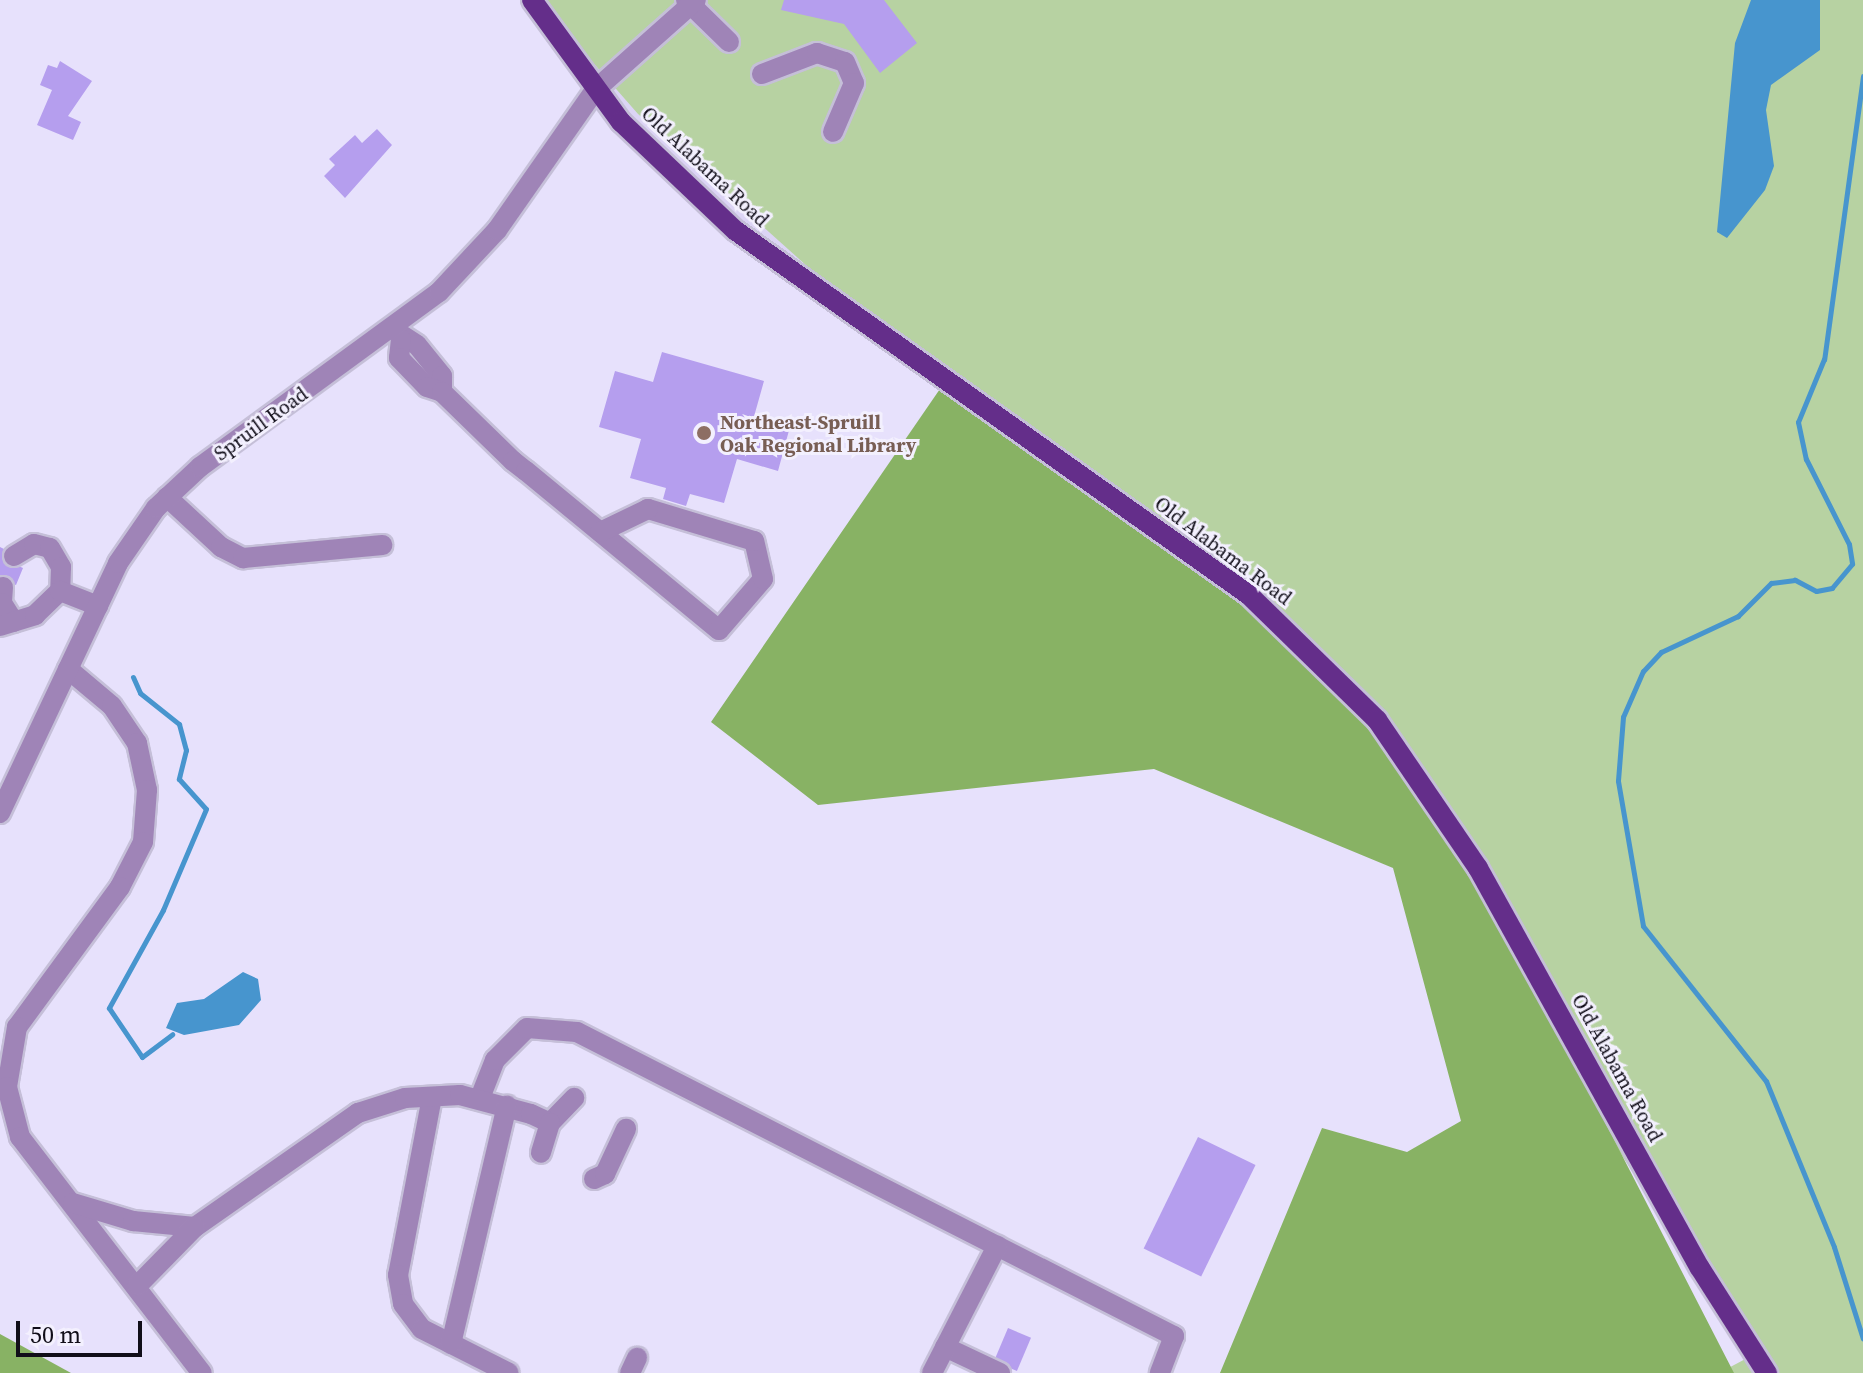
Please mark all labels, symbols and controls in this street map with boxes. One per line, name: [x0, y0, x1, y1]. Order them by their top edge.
street label: Old Alabama Road: [636, 102, 774, 232]
street label: Spruill Road: [210, 382, 312, 466]
place label: Northeast-Spruill Oak Regional Library: [720, 410, 916, 457]
marker: Northeast-Spruill Oak Regional Library: [695, 424, 713, 442]
street label: Old Alabama Road: [1150, 492, 1296, 610]
street label: Old Alabama Road: [1566, 990, 1668, 1146]
scale bar: [20, 1305, 146, 1355]
text: 50 m: [30, 1318, 81, 1351]

